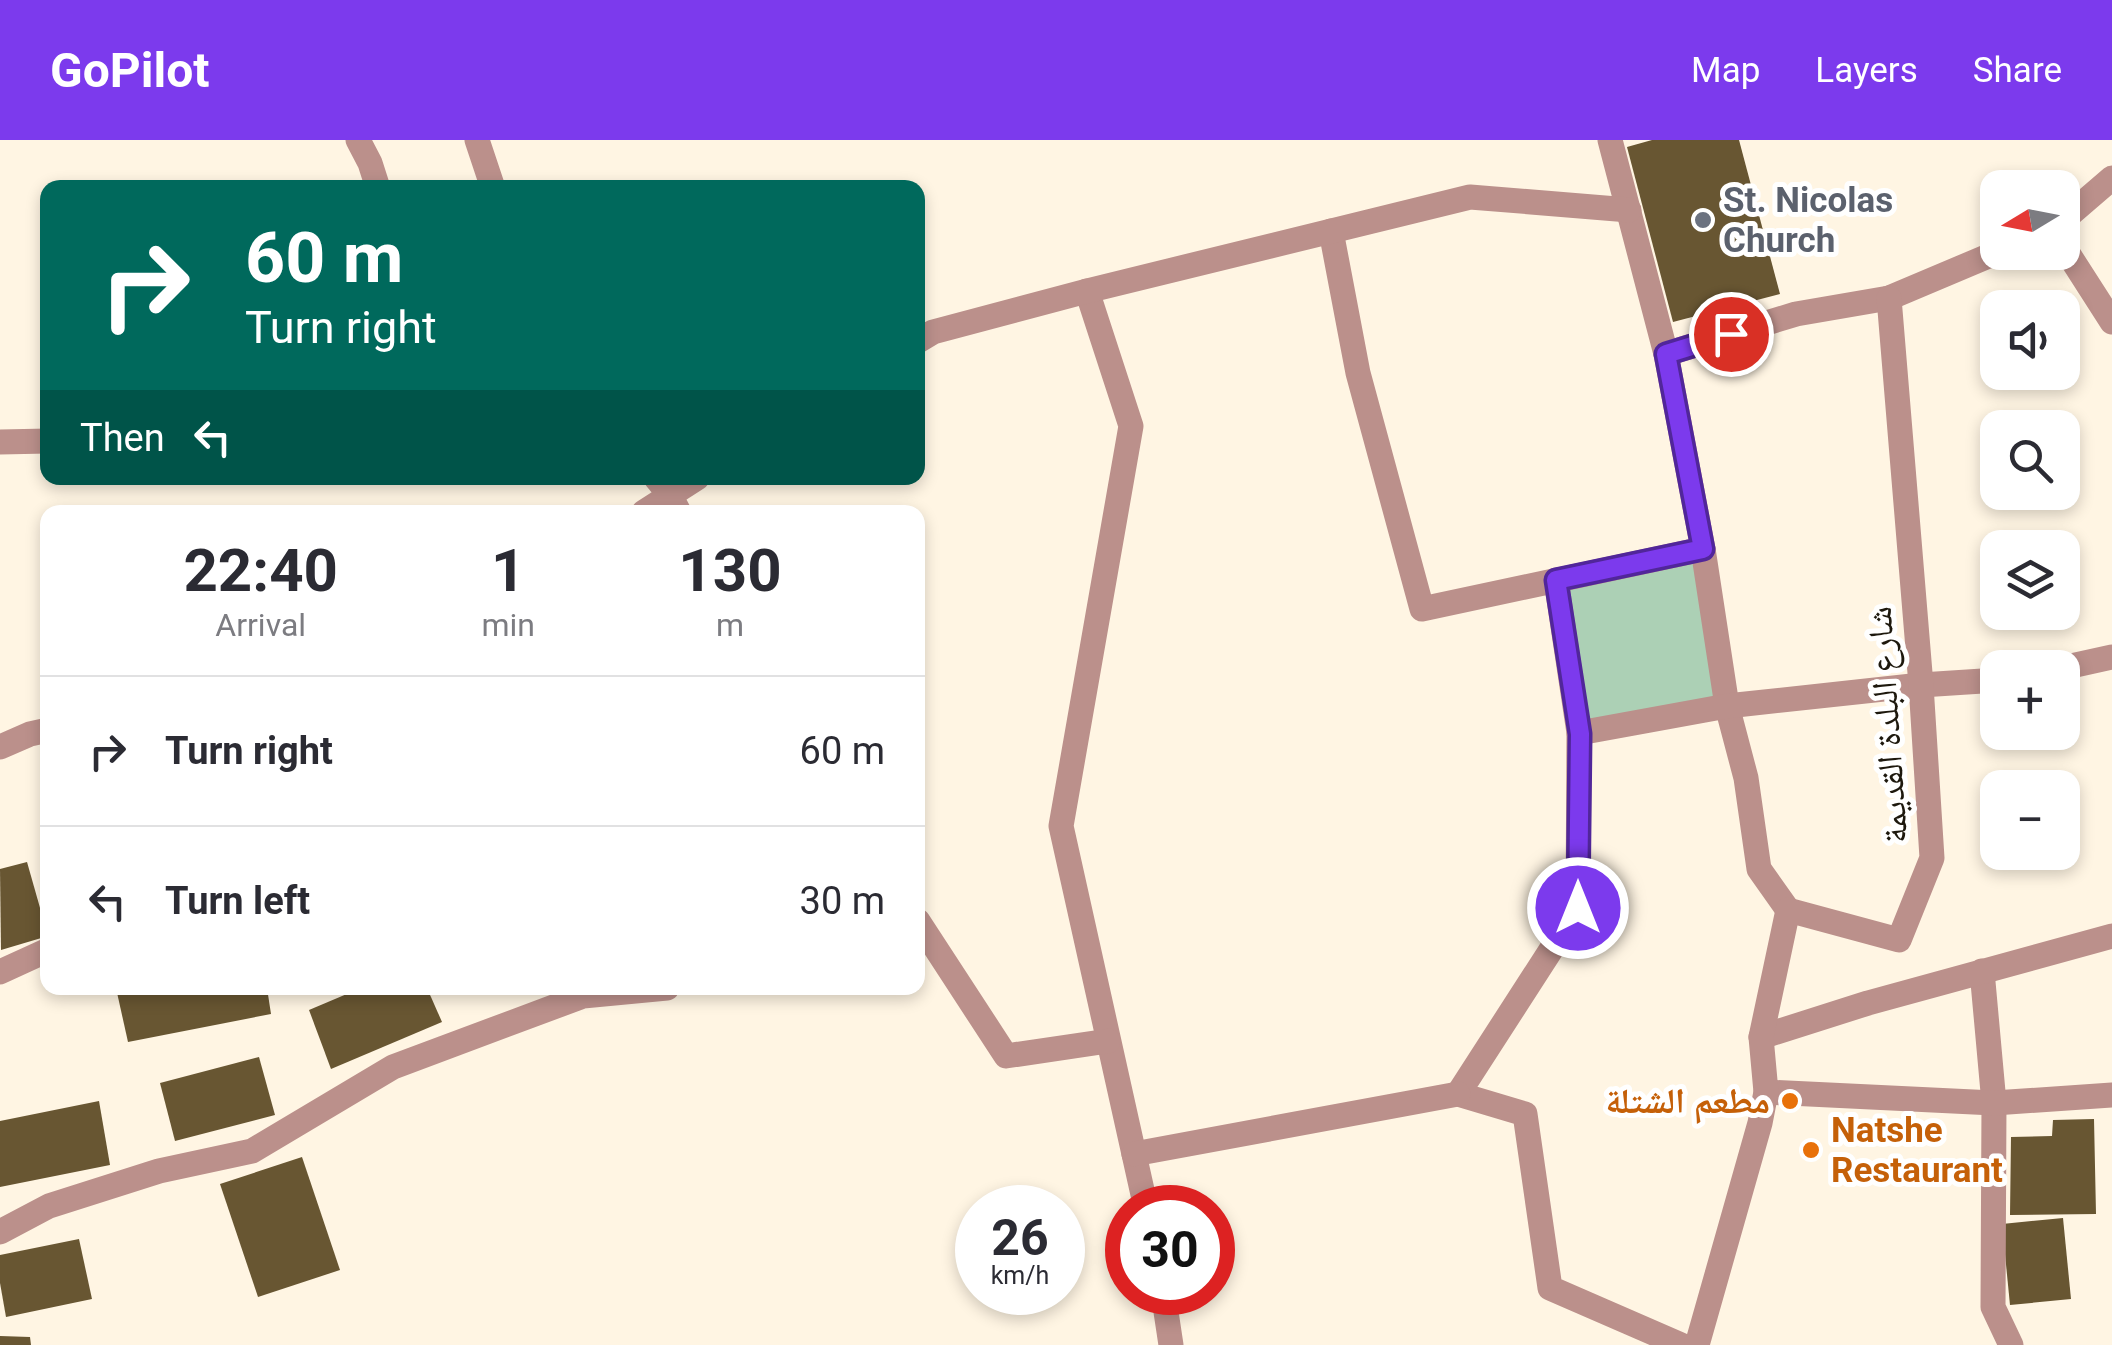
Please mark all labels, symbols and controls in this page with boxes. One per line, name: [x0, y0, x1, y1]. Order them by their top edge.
text: GoPilot: [50, 42, 210, 99]
text: Map: [1691, 50, 1760, 91]
text: Layers: [1815, 50, 1918, 91]
text: Share: [1973, 50, 2062, 91]
north arrow: [1980, 170, 2080, 270]
map controls: [1980, 170, 2080, 870]
place label: St. Nicolas Church: [1723, 180, 1893, 261]
marker: St. Nicolas Church: [1692, 209, 1714, 231]
text: 60 m: [245, 217, 403, 299]
icon: right: [80, 220, 210, 350]
button: sound: [1980, 290, 2080, 390]
pin: [1689, 292, 1774, 377]
text: Turn right: [245, 301, 437, 354]
icon: arrive: [1704, 307, 1759, 362]
icon: left: [185, 410, 240, 465]
button: search: [1980, 410, 2080, 510]
text: Then: [80, 416, 165, 460]
button: layers: [1980, 530, 2080, 630]
text: 22:40: [183, 535, 338, 606]
text: 1: [491, 535, 525, 606]
text: 130: [678, 535, 782, 606]
street label: شارع البلدة القديمة: [1859, 605, 1917, 845]
text: Arrival: [215, 606, 306, 644]
text: min: [481, 606, 535, 644]
text: m: [716, 606, 744, 644]
button: +: [1980, 650, 2080, 750]
icon: right: [80, 724, 135, 779]
text: Turn right: [165, 729, 333, 773]
text: 60 m: [800, 729, 885, 773]
button: −: [1980, 770, 2080, 870]
position arrow: [1526, 856, 1630, 960]
icon: left: [80, 874, 135, 929]
text: Turn left: [165, 879, 310, 923]
text: 30 m: [800, 879, 885, 923]
place label: مطعم الشتلة: [1606, 1081, 1770, 1124]
marker: مطعم الشتلة: [1779, 1090, 1801, 1112]
place label: Natshe Restaurant: [1831, 1110, 2003, 1191]
marker: Natshe Restaurant: [1800, 1139, 1822, 1161]
speed limit sign: 30: [1105, 1185, 1235, 1315]
text: 26: [991, 1209, 1049, 1267]
text: km/h: [991, 1261, 1049, 1290]

